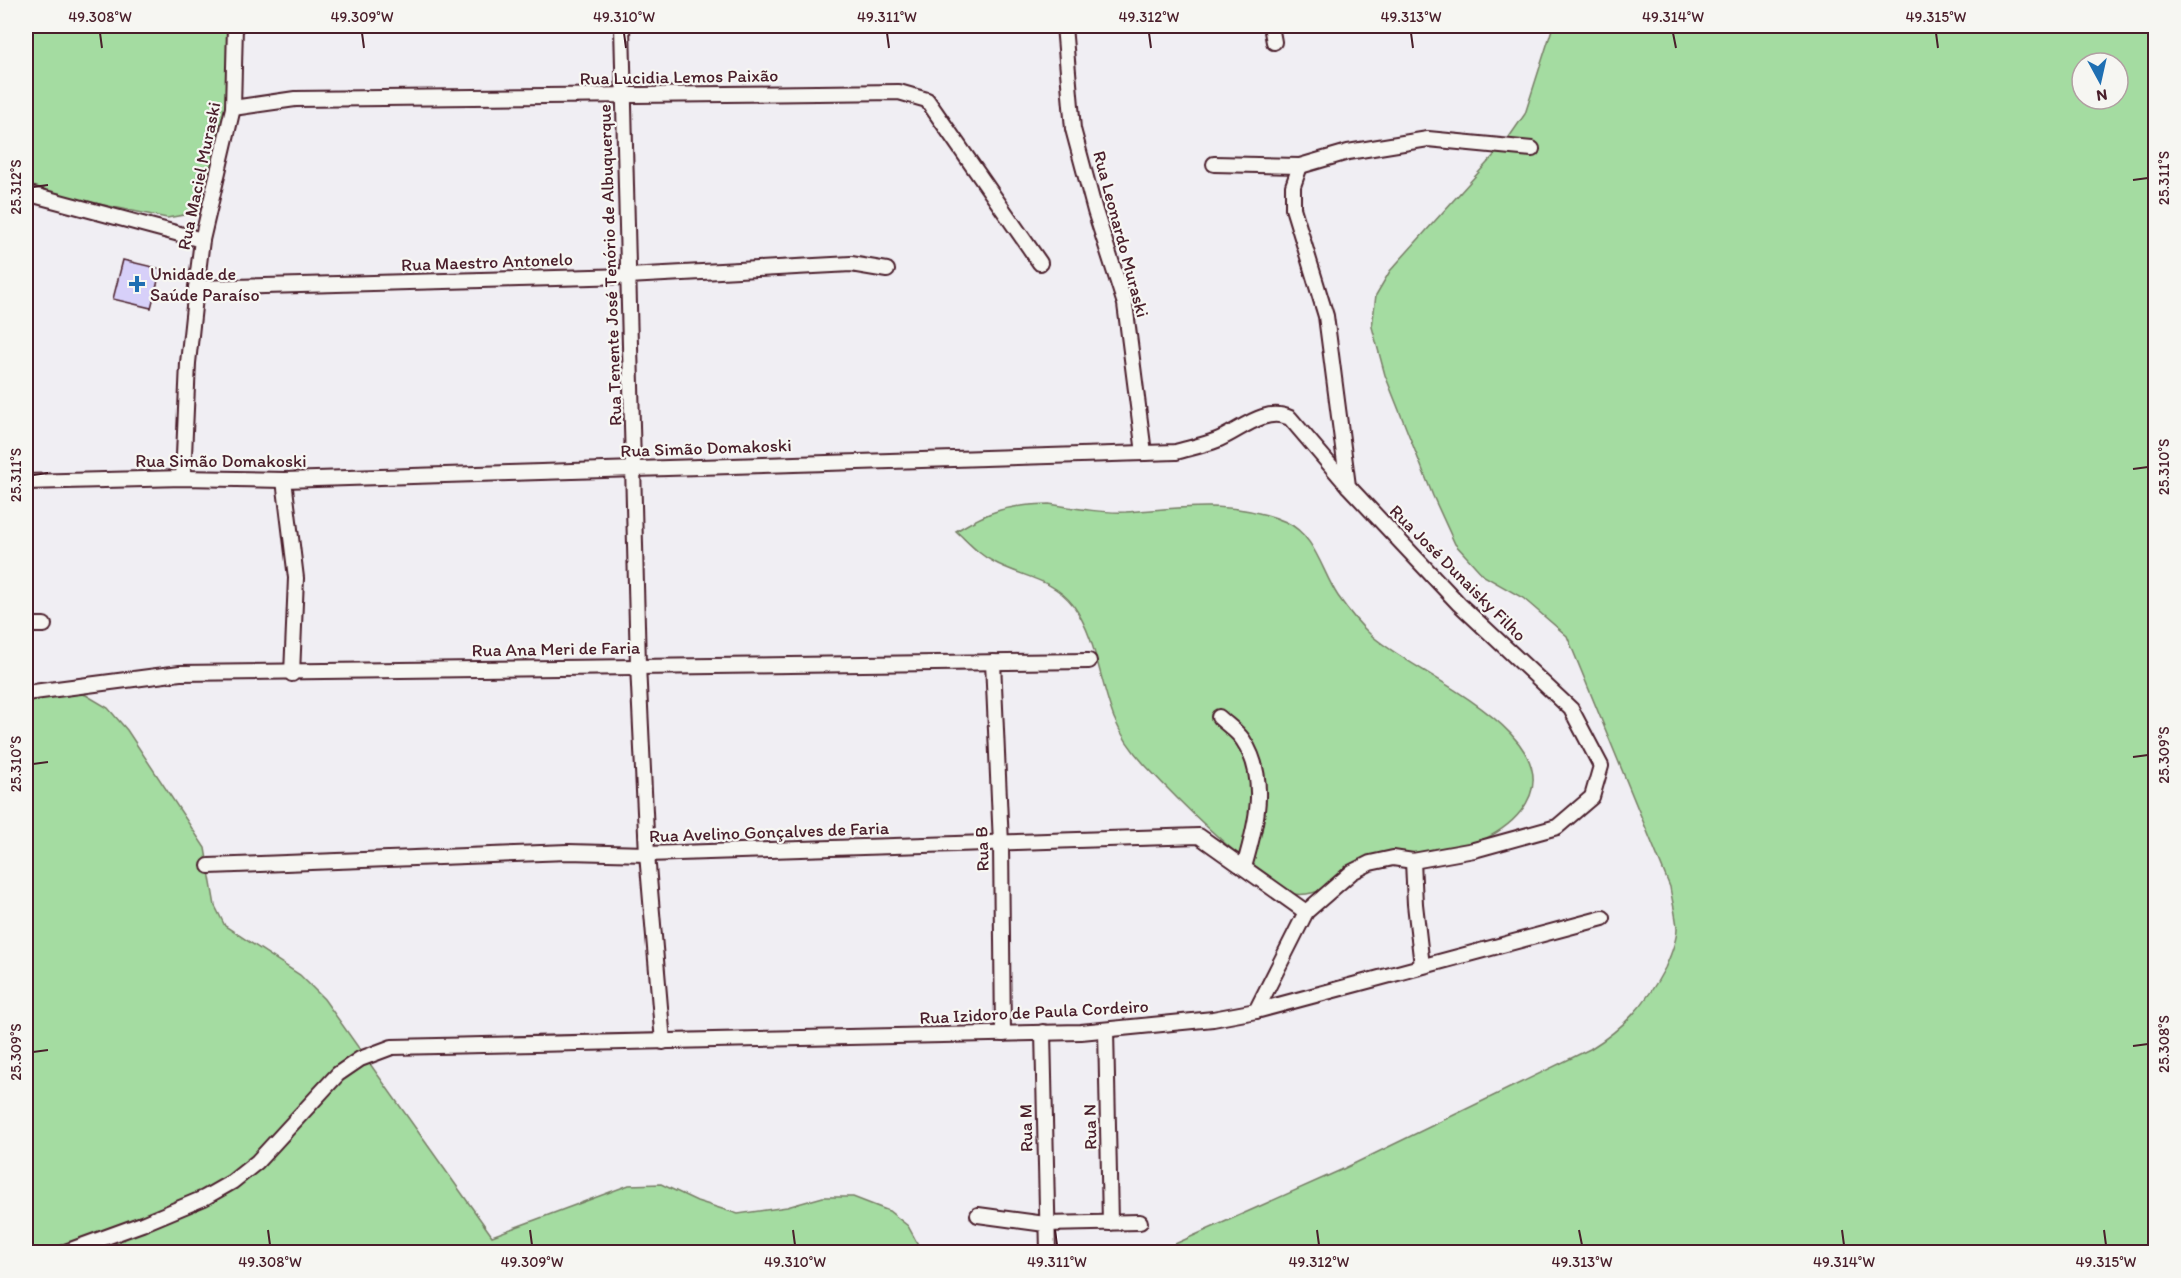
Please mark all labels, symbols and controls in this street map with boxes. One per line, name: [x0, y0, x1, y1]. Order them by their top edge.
text: 49.308°W: [68, 8, 132, 26]
text: 49.309°W: [330, 8, 394, 26]
text: 49.310°W: [593, 8, 655, 26]
text: 49.311°W: [857, 8, 917, 26]
text: 49.312°W: [1119, 8, 1180, 26]
text: 49.313°W: [1380, 8, 1442, 26]
text: 49.314°W: [1642, 8, 1704, 26]
text: 49.315°W: [1906, 8, 1967, 26]
north arrow: [2070, 51, 2130, 111]
street label: Rua Lucidia Lemos Paixão: [579, 64, 779, 90]
text: N: [2095, 85, 2109, 106]
street label: Rua Maciel Muraski: [173, 100, 225, 252]
street label: Rua Tenente José Tenório de Albuquerque: [593, 104, 627, 426]
street label: Rua Leonardo Muraski: [1088, 148, 1154, 320]
text: 25.311°S: [2155, 151, 2173, 205]
text: 25.312°S: [7, 159, 25, 215]
street label: Rua Maestro Antonelo: [401, 248, 573, 276]
place label: Unidade de Saúde Paraíso: [150, 263, 260, 306]
marker: Unidade de Saúde Paraíso: [128, 275, 146, 293]
street label: Rua Simão Domakoski: [620, 434, 792, 462]
text: 25.310°S: [2155, 439, 2173, 495]
text: 25.311°S: [7, 448, 25, 502]
street label: Rua Simão Domakoski: [135, 450, 307, 472]
street label: Rua José Dunaisky Filho: [1385, 500, 1531, 646]
street label: Rua Ana Meri de Faria: [472, 637, 641, 661]
text: 25.309°S: [2155, 726, 2173, 784]
text: 25.310°S: [7, 736, 25, 792]
street label: Rua Avelino Gonçalves de Faria: [649, 817, 890, 847]
street label: Rua B: [970, 826, 994, 872]
street label: Rua Izidoro de Paula Cordeiro: [919, 995, 1149, 1029]
text: 25.308°S: [2155, 1015, 2173, 1073]
text: 25.309°S: [7, 1023, 25, 1081]
street label: Rua M: [1015, 1104, 1037, 1152]
street label: Rua N: [1079, 1104, 1101, 1150]
text: 49.308°W: [238, 1253, 302, 1271]
text: 49.309°W: [500, 1253, 564, 1271]
text: 49.310°W: [764, 1253, 826, 1271]
text: 49.311°W: [1027, 1253, 1087, 1271]
text: 49.312°W: [1289, 1253, 1350, 1271]
text: 49.313°W: [1551, 1253, 1613, 1271]
text: 49.314°W: [1813, 1253, 1875, 1271]
text: 49.315°W: [2076, 1253, 2137, 1271]

